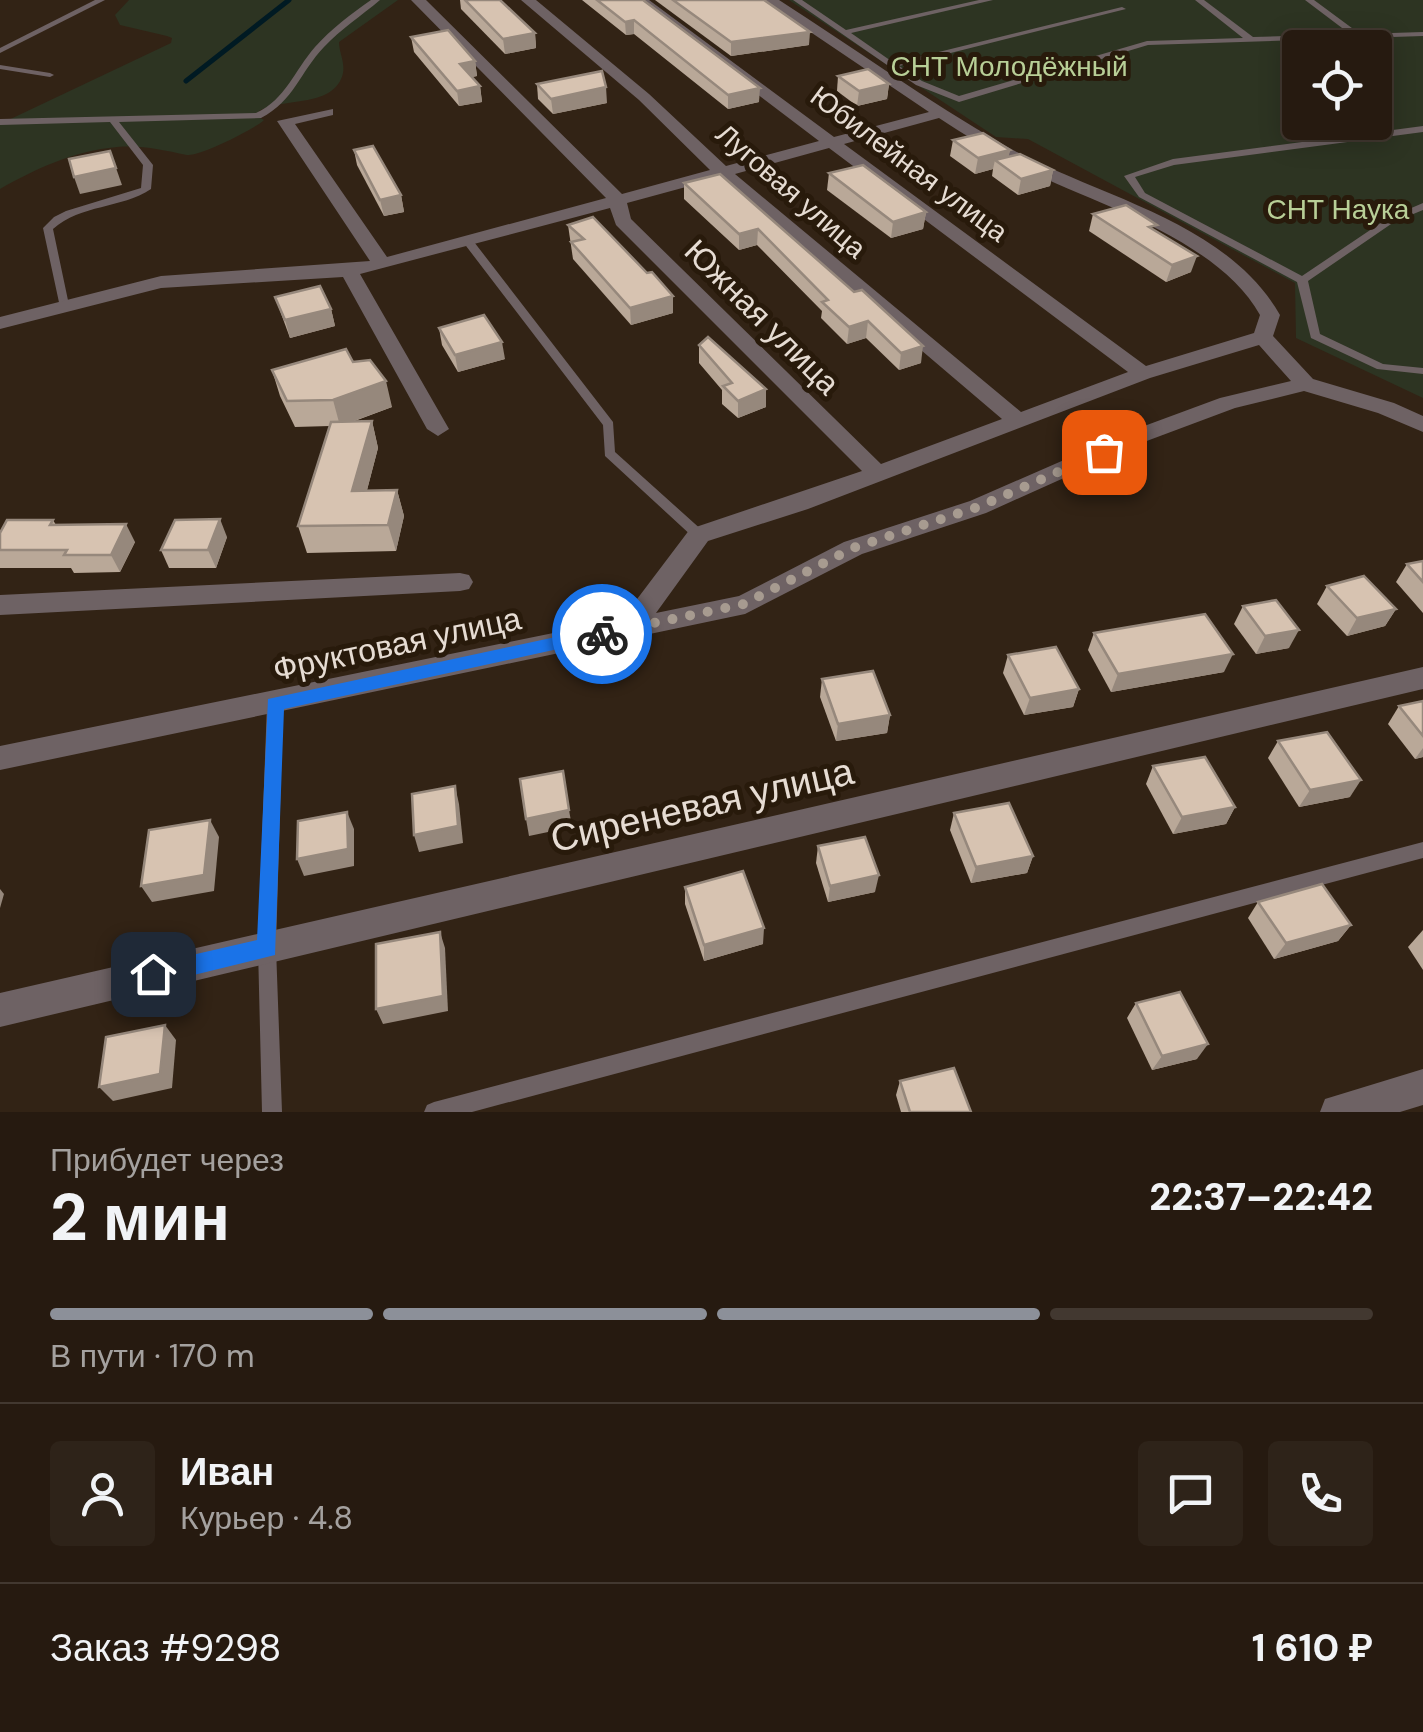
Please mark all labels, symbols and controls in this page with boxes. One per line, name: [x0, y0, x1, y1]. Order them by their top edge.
map controls: [1282, 30, 1392, 140]
button: locate: [1282, 30, 1392, 140]
park label: СНТ Молодёжный: [890, 48, 1128, 85]
street label: Юбилейная улица: [803, 78, 1016, 251]
street label: Луговая улица: [708, 116, 874, 267]
park label: СНТ Наука: [1267, 191, 1410, 228]
street label: Южная улица: [675, 230, 849, 404]
pin: [1062, 410, 1147, 495]
icon: bag: [1077, 425, 1132, 480]
courier: [552, 584, 652, 684]
street label: Фруктовая улица: [269, 597, 525, 691]
icon: bike: [575, 607, 630, 662]
street label: Сиреневая улица: [546, 746, 859, 864]
pin: [111, 932, 196, 1017]
icon: home: [126, 947, 181, 1002]
text: Прибудет через: [50, 1139, 284, 1181]
text: 22:37–22:42: [1149, 1172, 1373, 1222]
text: 2 мин: [50, 1176, 230, 1260]
text: В пути · 170 m: [50, 1335, 255, 1377]
button: person: [50, 1441, 155, 1546]
button: chat: [1138, 1441, 1243, 1546]
button: phone: [1268, 1441, 1373, 1546]
text: Иван: [180, 1447, 274, 1497]
text: Курьер · 4.8: [180, 1497, 353, 1539]
text: Заказ #9298: [50, 1623, 281, 1673]
text: 1 610 ₽: [1252, 1623, 1373, 1673]

